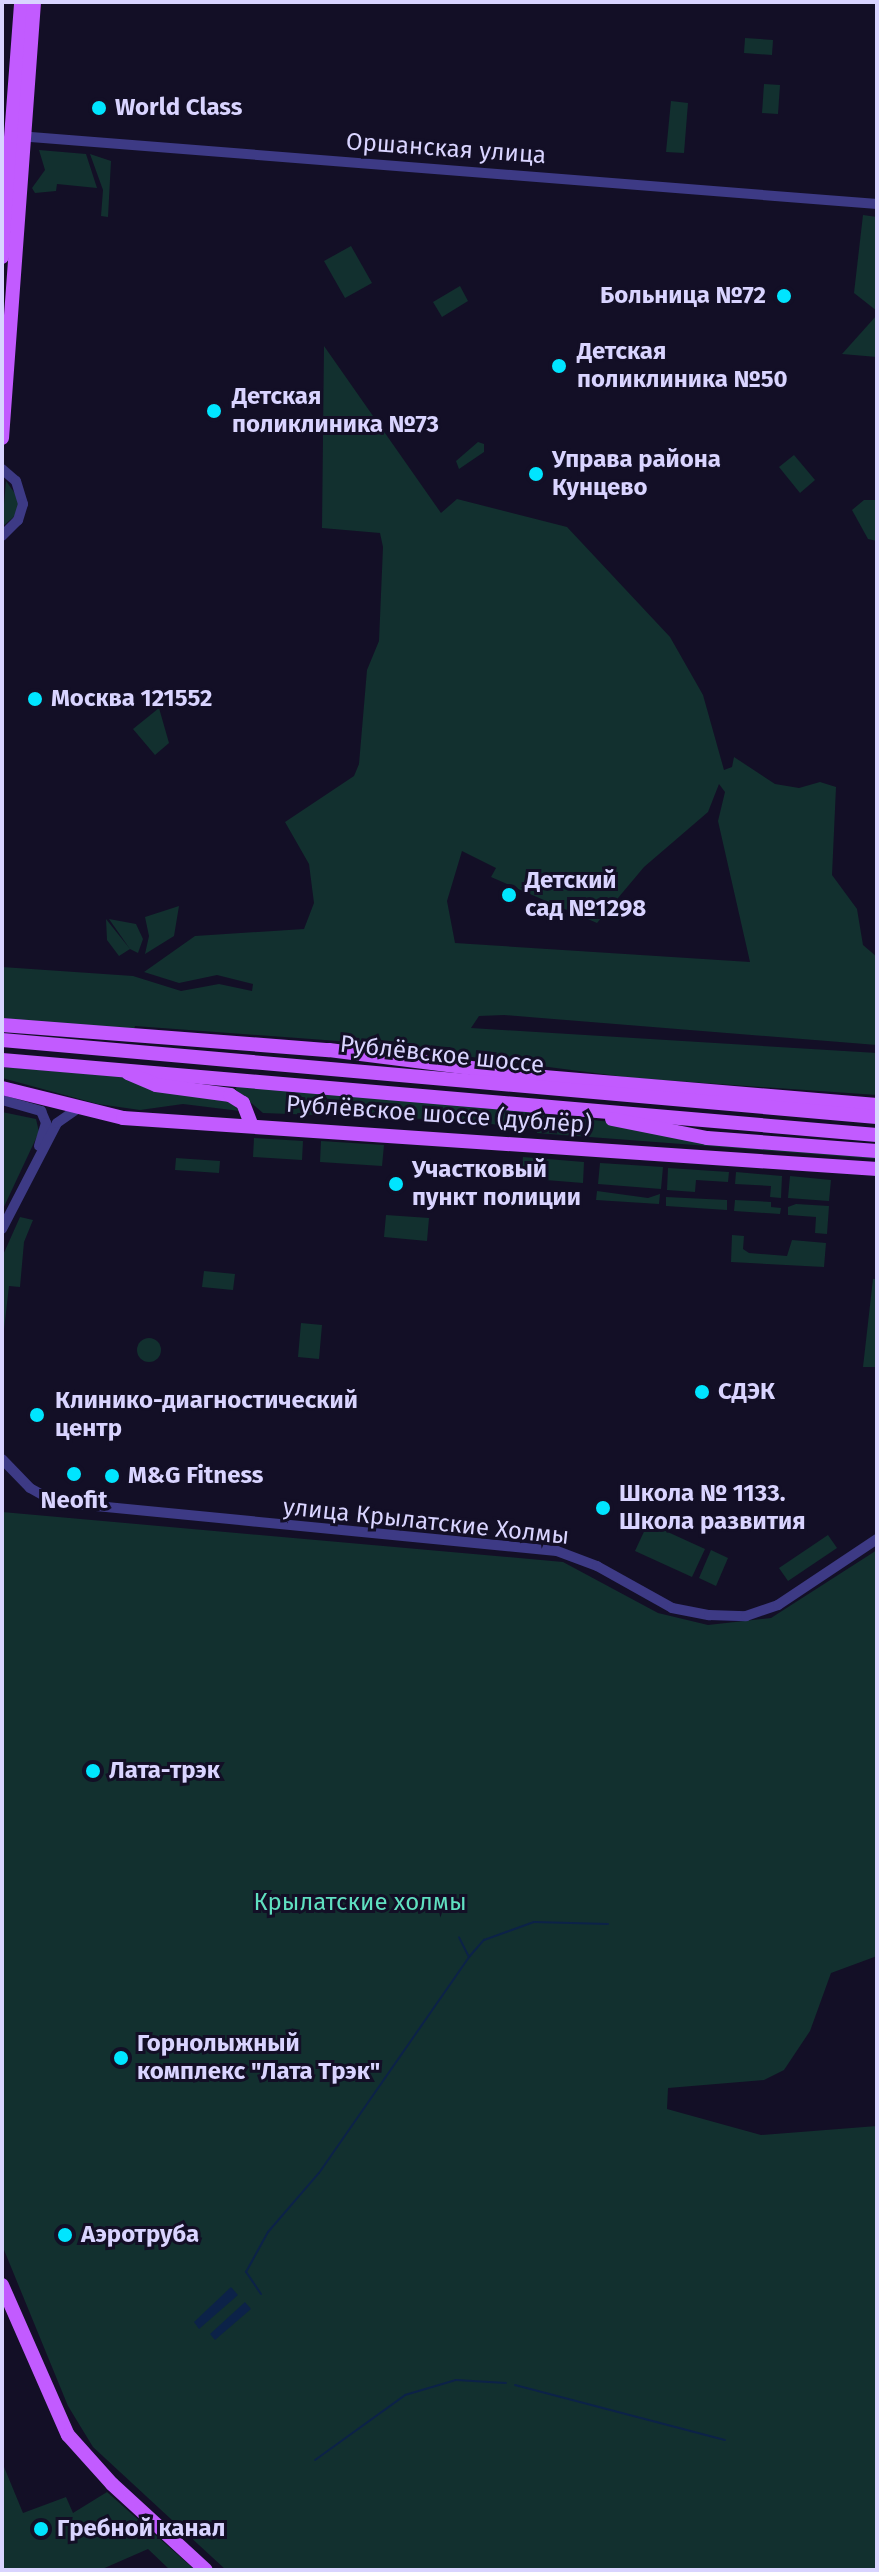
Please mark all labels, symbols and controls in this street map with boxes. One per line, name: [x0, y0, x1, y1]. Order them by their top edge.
place label: World Class: [115, 94, 242, 122]
marker: World Class: [90, 99, 108, 117]
street label: Оршанская улица: [345, 128, 547, 170]
place label: Больница №72: [600, 282, 766, 310]
marker: Больница №72: [773, 285, 795, 307]
place label: Детская поликлиника №50: [577, 338, 788, 394]
marker: Детская поликлиника №50: [548, 355, 570, 377]
place label: Детская поликлиника №73: [232, 383, 439, 439]
marker: Детская поликлиника №73: [203, 400, 225, 422]
place label: Управа района Кунцево: [552, 446, 721, 502]
marker: Управа района Кунцево: [527, 465, 545, 483]
place label: Москва 121552: [51, 685, 212, 713]
marker: Москва 121552: [26, 690, 44, 708]
place label: Детский сад №1298: [525, 867, 646, 923]
marker: Детский сад №1298: [500, 886, 518, 904]
street label: Рублёвское шоссе: [339, 1030, 545, 1080]
street label: Рублёвское шоссе (дублёр): [285, 1090, 593, 1140]
place label: Участковый пункт полиции: [412, 1156, 581, 1212]
marker: Участковый пункт полиции: [387, 1175, 405, 1193]
place label: СДЭК: [718, 1378, 775, 1406]
marker: СДЭК: [693, 1383, 711, 1401]
place label: Клинико-диагностический центр: [55, 1387, 358, 1443]
marker: Клинико-диагностический центр: [26, 1404, 48, 1426]
place label: M&G Fitness: [128, 1462, 263, 1490]
marker: Neofit: [65, 1465, 83, 1483]
marker: M&G Fitness: [103, 1467, 121, 1485]
place label: Школа № 1133. Школа развития: [619, 1480, 806, 1536]
place label: Neofit: [41, 1487, 107, 1515]
street label: улица Крылатские Холмы: [281, 1493, 571, 1551]
marker: Школа № 1133. Школа развития: [594, 1499, 612, 1517]
place label: Лата-трэк: [109, 1757, 220, 1785]
marker: Лата-трэк: [84, 1762, 102, 1780]
park label: Крылатские холмы: [253, 1889, 467, 1917]
place label: Горнолыжный комплекс "Лата Трэк": [137, 2030, 380, 2086]
marker: Горнолыжный комплекс "Лата Трэк": [112, 2049, 130, 2067]
place label: Аэротруба: [81, 2221, 199, 2249]
marker: Аэротруба: [56, 2226, 74, 2244]
place label: Гребной канал: [57, 2515, 225, 2543]
marker: Гребной канал: [32, 2520, 50, 2538]

